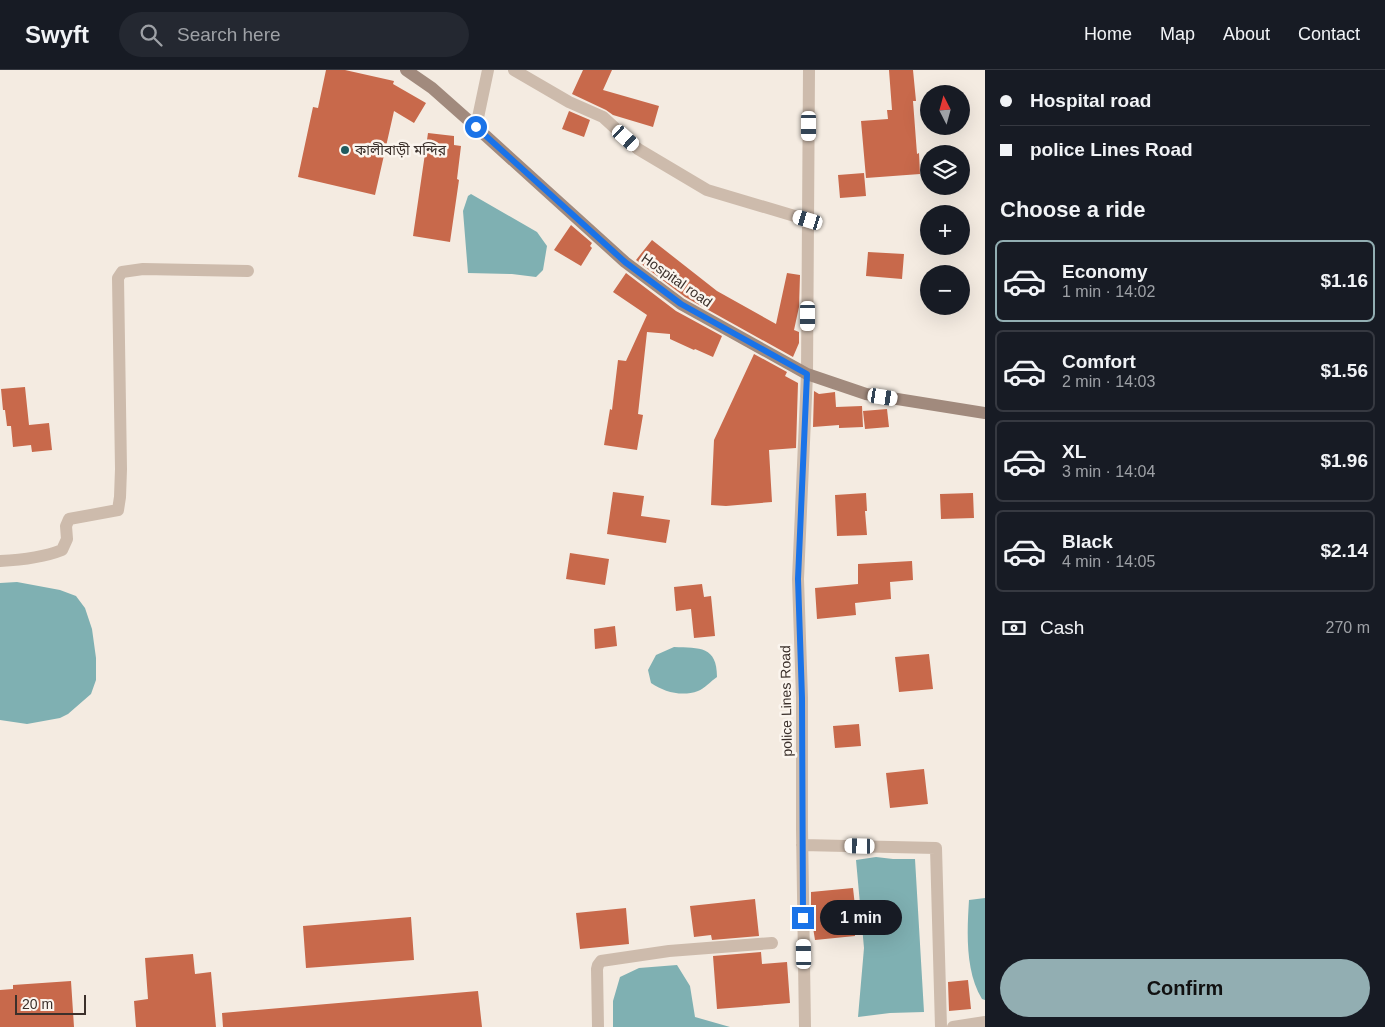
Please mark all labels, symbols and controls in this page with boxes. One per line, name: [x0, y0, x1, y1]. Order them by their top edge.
search box: [119, 12, 469, 57]
text: Swyft: [25, 21, 89, 48]
icon: search: [137, 21, 165, 49]
text: Search here: [177, 24, 281, 45]
text: Home: [1084, 24, 1132, 44]
text: Map: [1160, 24, 1195, 44]
text: About: [1223, 24, 1270, 44]
text: Contact: [1298, 24, 1360, 44]
north arrow: [920, 85, 970, 135]
map controls: [920, 85, 970, 315]
text: Hospital road: [1030, 90, 1151, 111]
car: [801, 111, 816, 141]
route start: [465, 116, 487, 138]
car: [609, 122, 642, 154]
text: police Lines Road: [1030, 139, 1193, 160]
place label: কালীবাড়ী মন্দির: [354, 142, 447, 158]
marker: কালীবাড়ী মন্দির: [339, 144, 351, 156]
button: layers: [920, 145, 970, 195]
text: Choose a ride: [1000, 197, 1145, 222]
button: +: [920, 205, 970, 255]
car: [791, 208, 824, 232]
street label: Hospital road: [639, 250, 715, 310]
icon: car: [1002, 259, 1047, 304]
text: Economy: [1062, 261, 1148, 282]
button: −: [920, 265, 970, 315]
text: $1.16: [1320, 270, 1368, 291]
text: 1 min · 14:02: [1062, 283, 1155, 300]
car: [800, 301, 815, 331]
icon: car: [1002, 349, 1047, 394]
text: Comfort: [1062, 351, 1136, 372]
text: $1.56: [1320, 360, 1368, 381]
text: 2 min · 14:03: [1062, 373, 1155, 390]
car: [867, 387, 898, 407]
icon: car: [1002, 439, 1047, 484]
text: XL: [1062, 441, 1086, 462]
text: $1.96: [1320, 450, 1368, 471]
text: 3 min · 14:04: [1062, 463, 1155, 480]
icon: car: [1002, 529, 1047, 574]
text: Black: [1062, 531, 1113, 552]
text: $2.14: [1320, 540, 1368, 561]
text: 4 min · 14:05: [1062, 553, 1155, 570]
icon: cash: [1000, 614, 1028, 642]
text: Cash: [1040, 617, 1084, 638]
text: 270 m: [1326, 619, 1370, 636]
street label: police Lines Road: [777, 645, 795, 757]
car: [844, 838, 875, 854]
callout: 1 min: [820, 900, 903, 936]
route end: [792, 907, 814, 929]
text: 1 min: [840, 909, 882, 926]
car: [796, 939, 811, 969]
button: Confirm: [1000, 959, 1370, 1017]
scale bar: [15, 992, 86, 1015]
text: 20 m: [22, 996, 53, 1012]

